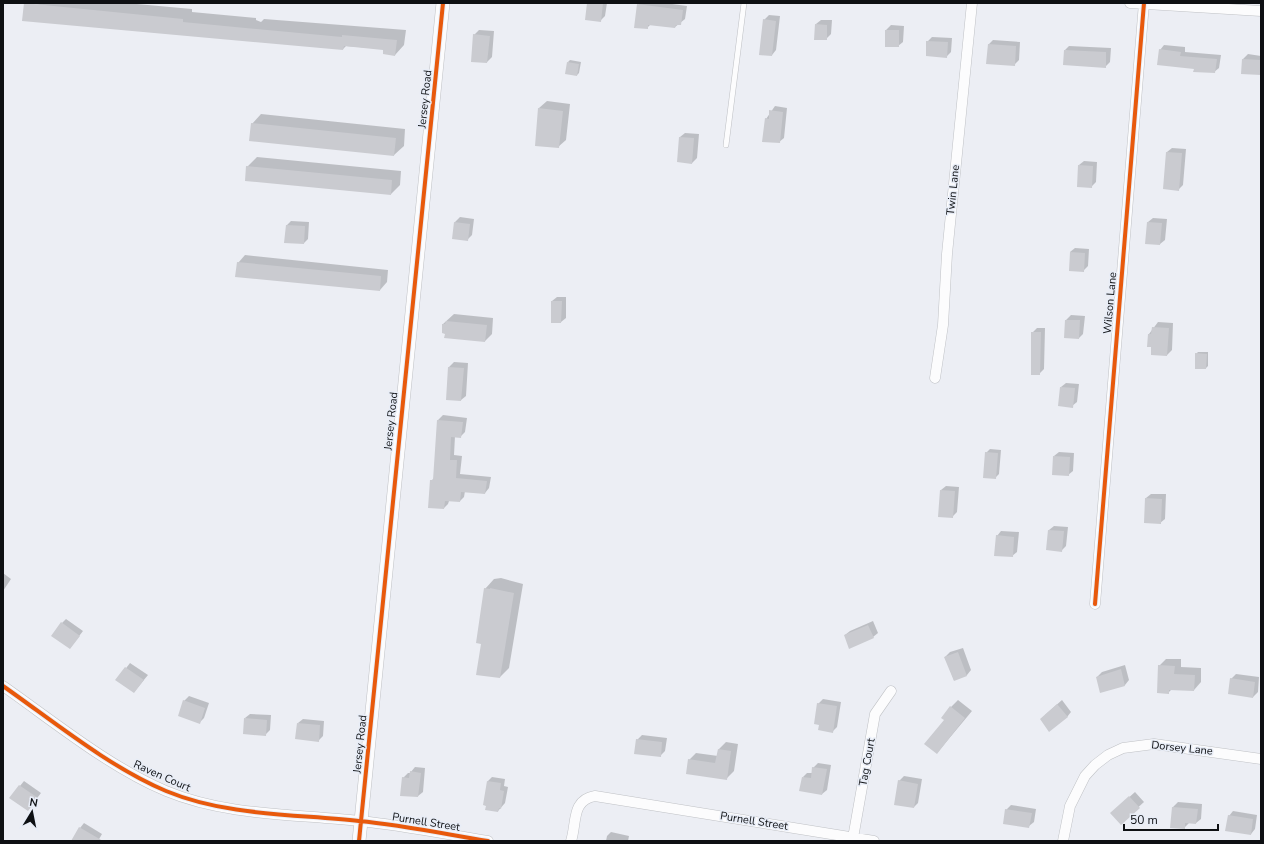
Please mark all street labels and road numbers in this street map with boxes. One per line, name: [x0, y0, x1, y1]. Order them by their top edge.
street label: Jersey Road: [414, 69, 436, 130]
street label: Twin Lane: [943, 164, 963, 216]
street label: Wilson Lane: [1100, 271, 1120, 335]
street label: Jersey Road: [380, 391, 402, 452]
street label: Jersey Road: [349, 714, 371, 775]
street label: Tag Court: [855, 737, 879, 787]
street label: Dorsey Lane: [1151, 737, 1214, 759]
street label: Raven Court: [131, 757, 193, 795]
street label: Purnell Street: [719, 808, 789, 834]
street label: Purnell Street: [391, 809, 461, 835]

